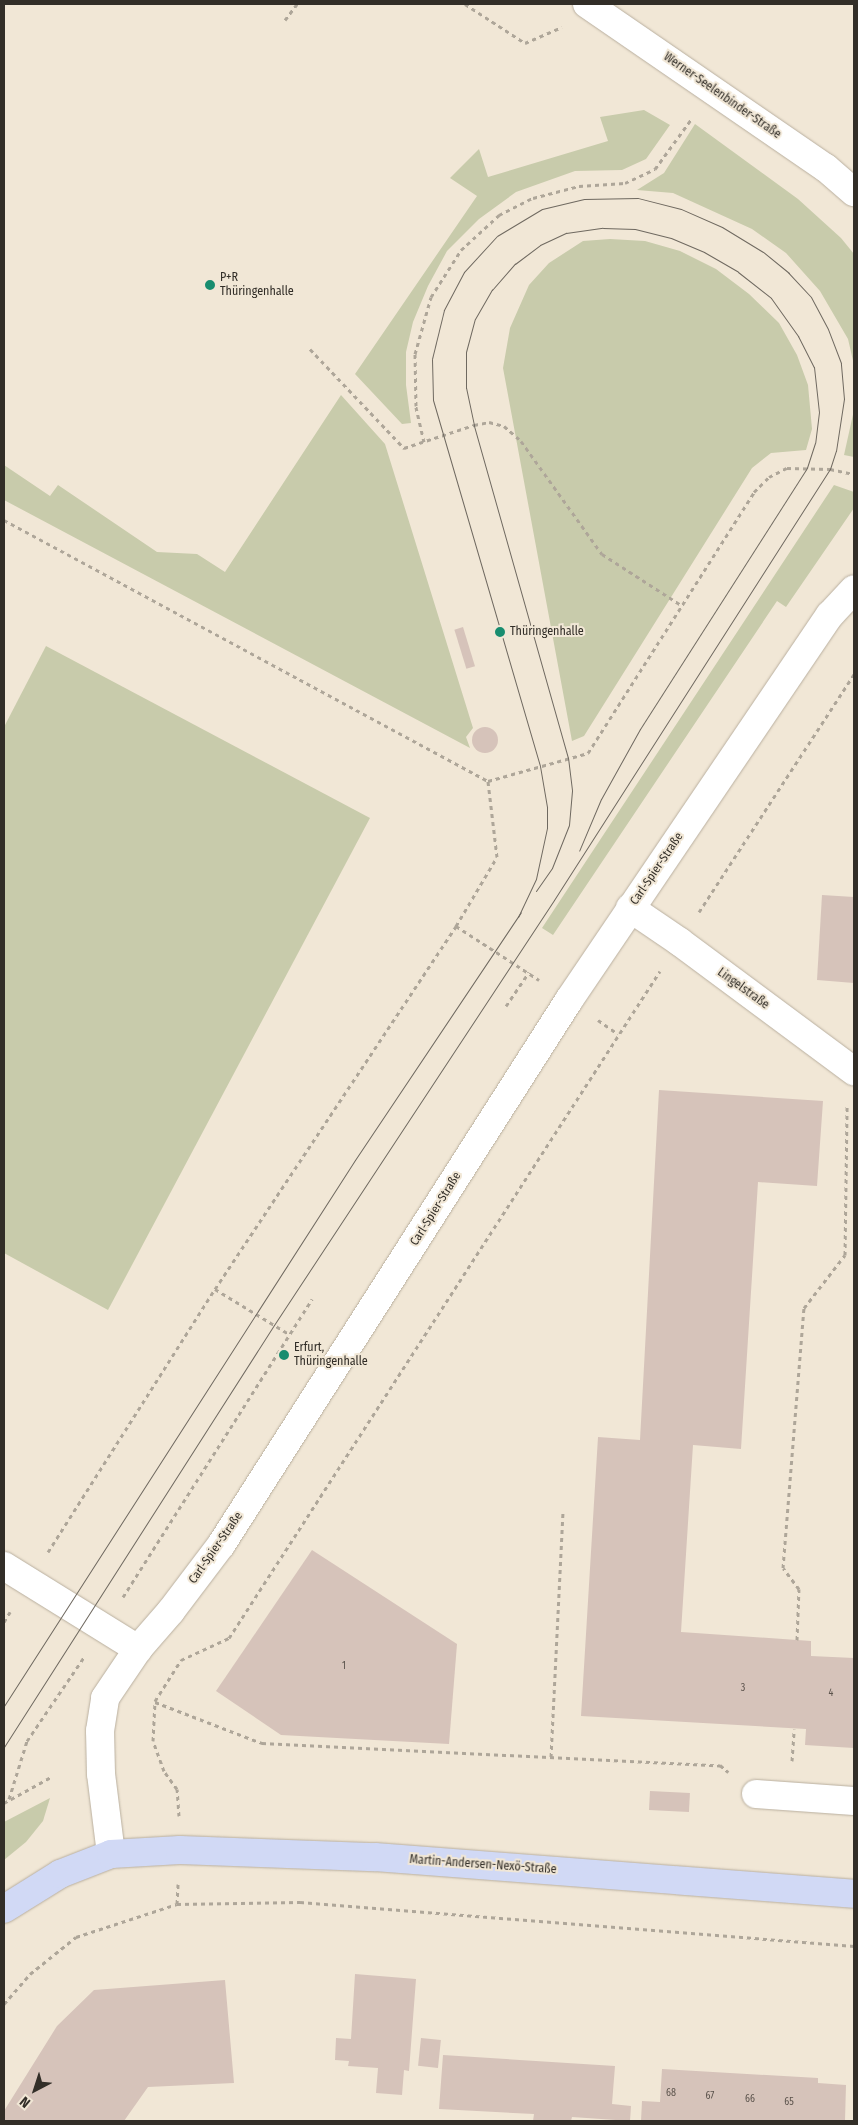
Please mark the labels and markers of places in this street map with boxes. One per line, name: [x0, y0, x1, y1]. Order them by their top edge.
place label: P+R Thüringenhalle: [220, 271, 294, 299]
marker: P+R Thüringenhalle: [204, 279, 216, 291]
place label: Thüringenhalle: [510, 625, 584, 639]
marker: Thüringenhalle: [494, 626, 506, 638]
place label: Erfurt, Thüringenhalle: [294, 1341, 368, 1369]
marker: Erfurt, Thüringenhalle: [278, 1349, 290, 1361]

